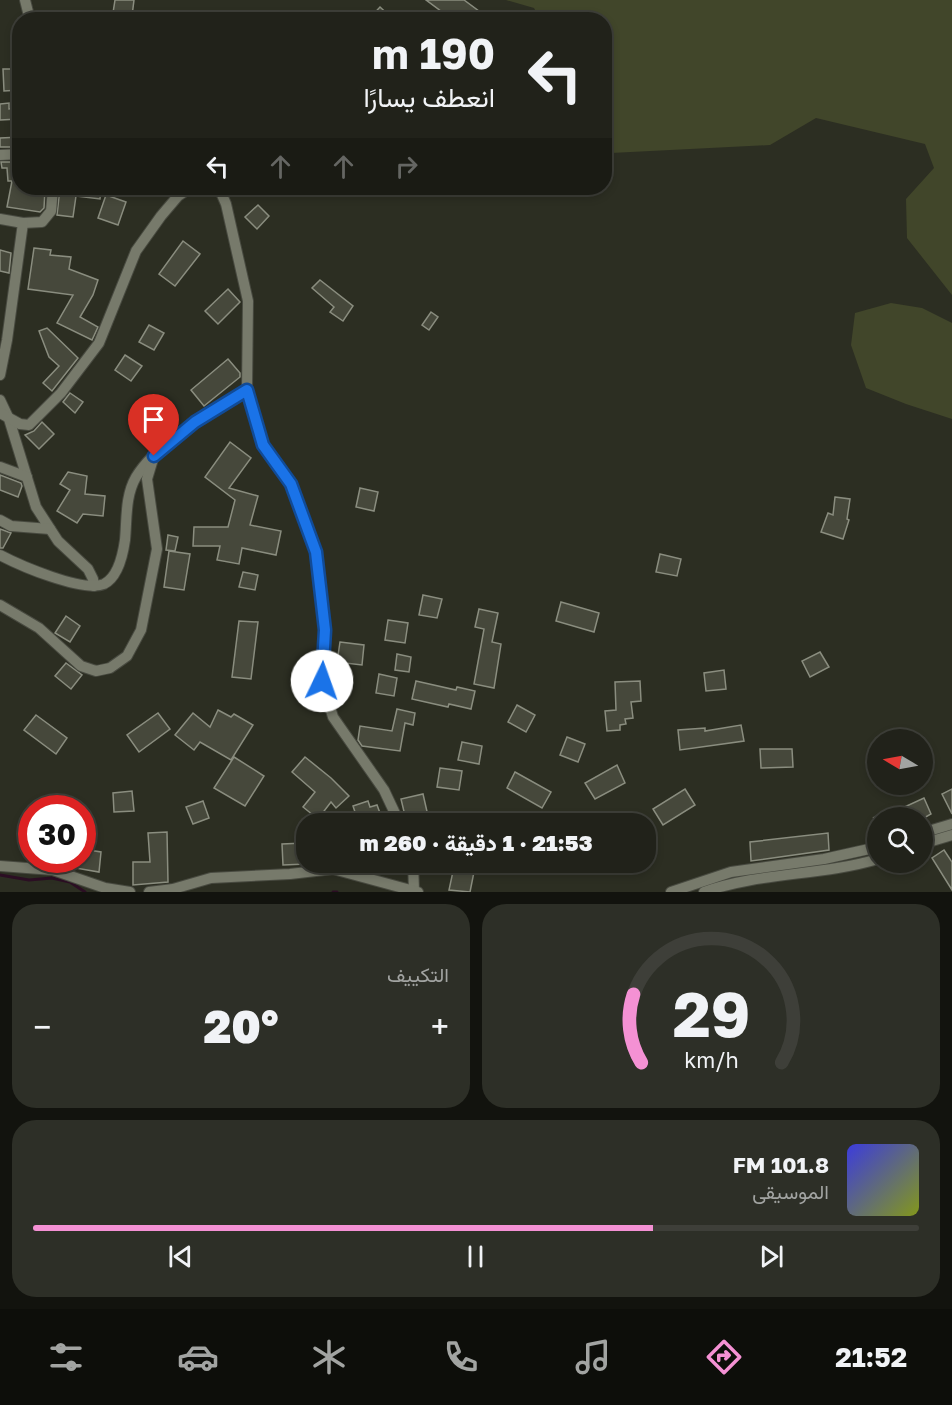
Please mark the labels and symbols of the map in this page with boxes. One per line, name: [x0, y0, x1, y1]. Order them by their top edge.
pin: [128, 394, 179, 456]
position arrow: [290, 649, 354, 713]
north arrow: [867, 729, 933, 795]
speed limit sign: 30: [18, 795, 96, 873]

